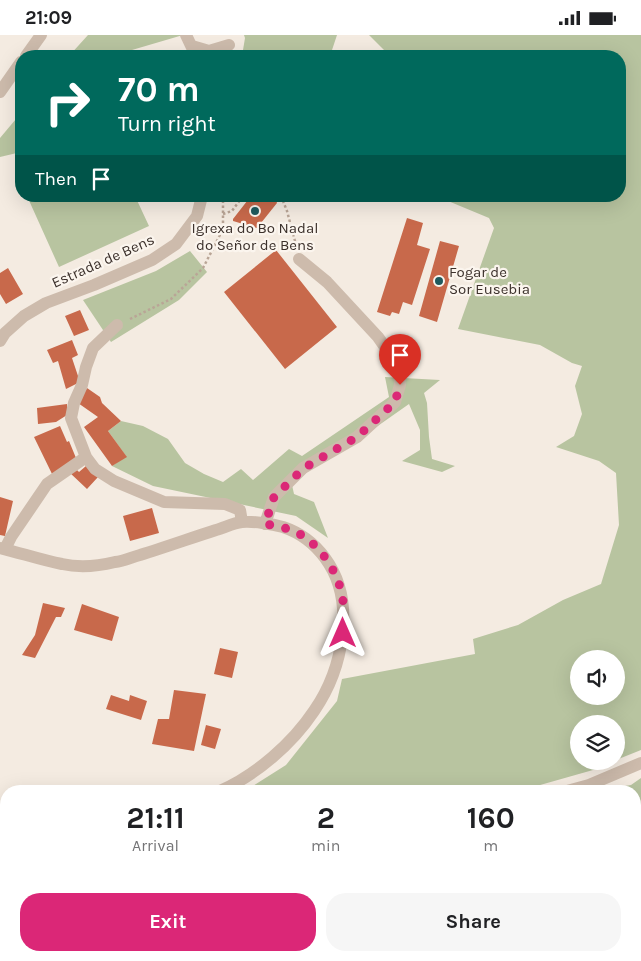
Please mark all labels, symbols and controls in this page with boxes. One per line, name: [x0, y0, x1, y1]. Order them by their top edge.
text: 21:09: [25, 7, 72, 29]
text: 70 m: [118, 69, 200, 110]
icon: right: [35, 70, 100, 135]
text: Turn right: [118, 111, 216, 137]
icon: arrive: [87, 165, 115, 193]
text: Then: [35, 168, 77, 190]
marker: Igrexa do Bo Nadal do Señor de Bens: [249, 205, 261, 217]
place label: Igrexa do Bo Nadal do Señor de Bens: [192, 219, 318, 254]
street label: Estrada de Bens: [49, 230, 157, 292]
place label: Fogar de Sor Eusebia: [449, 263, 530, 298]
marker: Fogar de Sor Eusebia: [433, 275, 445, 287]
pin: [379, 334, 421, 385]
icon: arrive: [386, 341, 414, 369]
position arrow: [316, 606, 368, 658]
map controls: [570, 650, 625, 770]
button: sound: [570, 650, 625, 705]
button: layers: [570, 715, 625, 770]
text: 21:11: [126, 800, 185, 836]
text: 2: [317, 800, 335, 836]
text: 160: [467, 800, 515, 836]
text: Arrival: [132, 836, 179, 855]
text: min: [311, 836, 340, 855]
text: m: [483, 836, 498, 855]
button: Exit: [20, 893, 316, 951]
button: Share: [326, 893, 621, 951]

